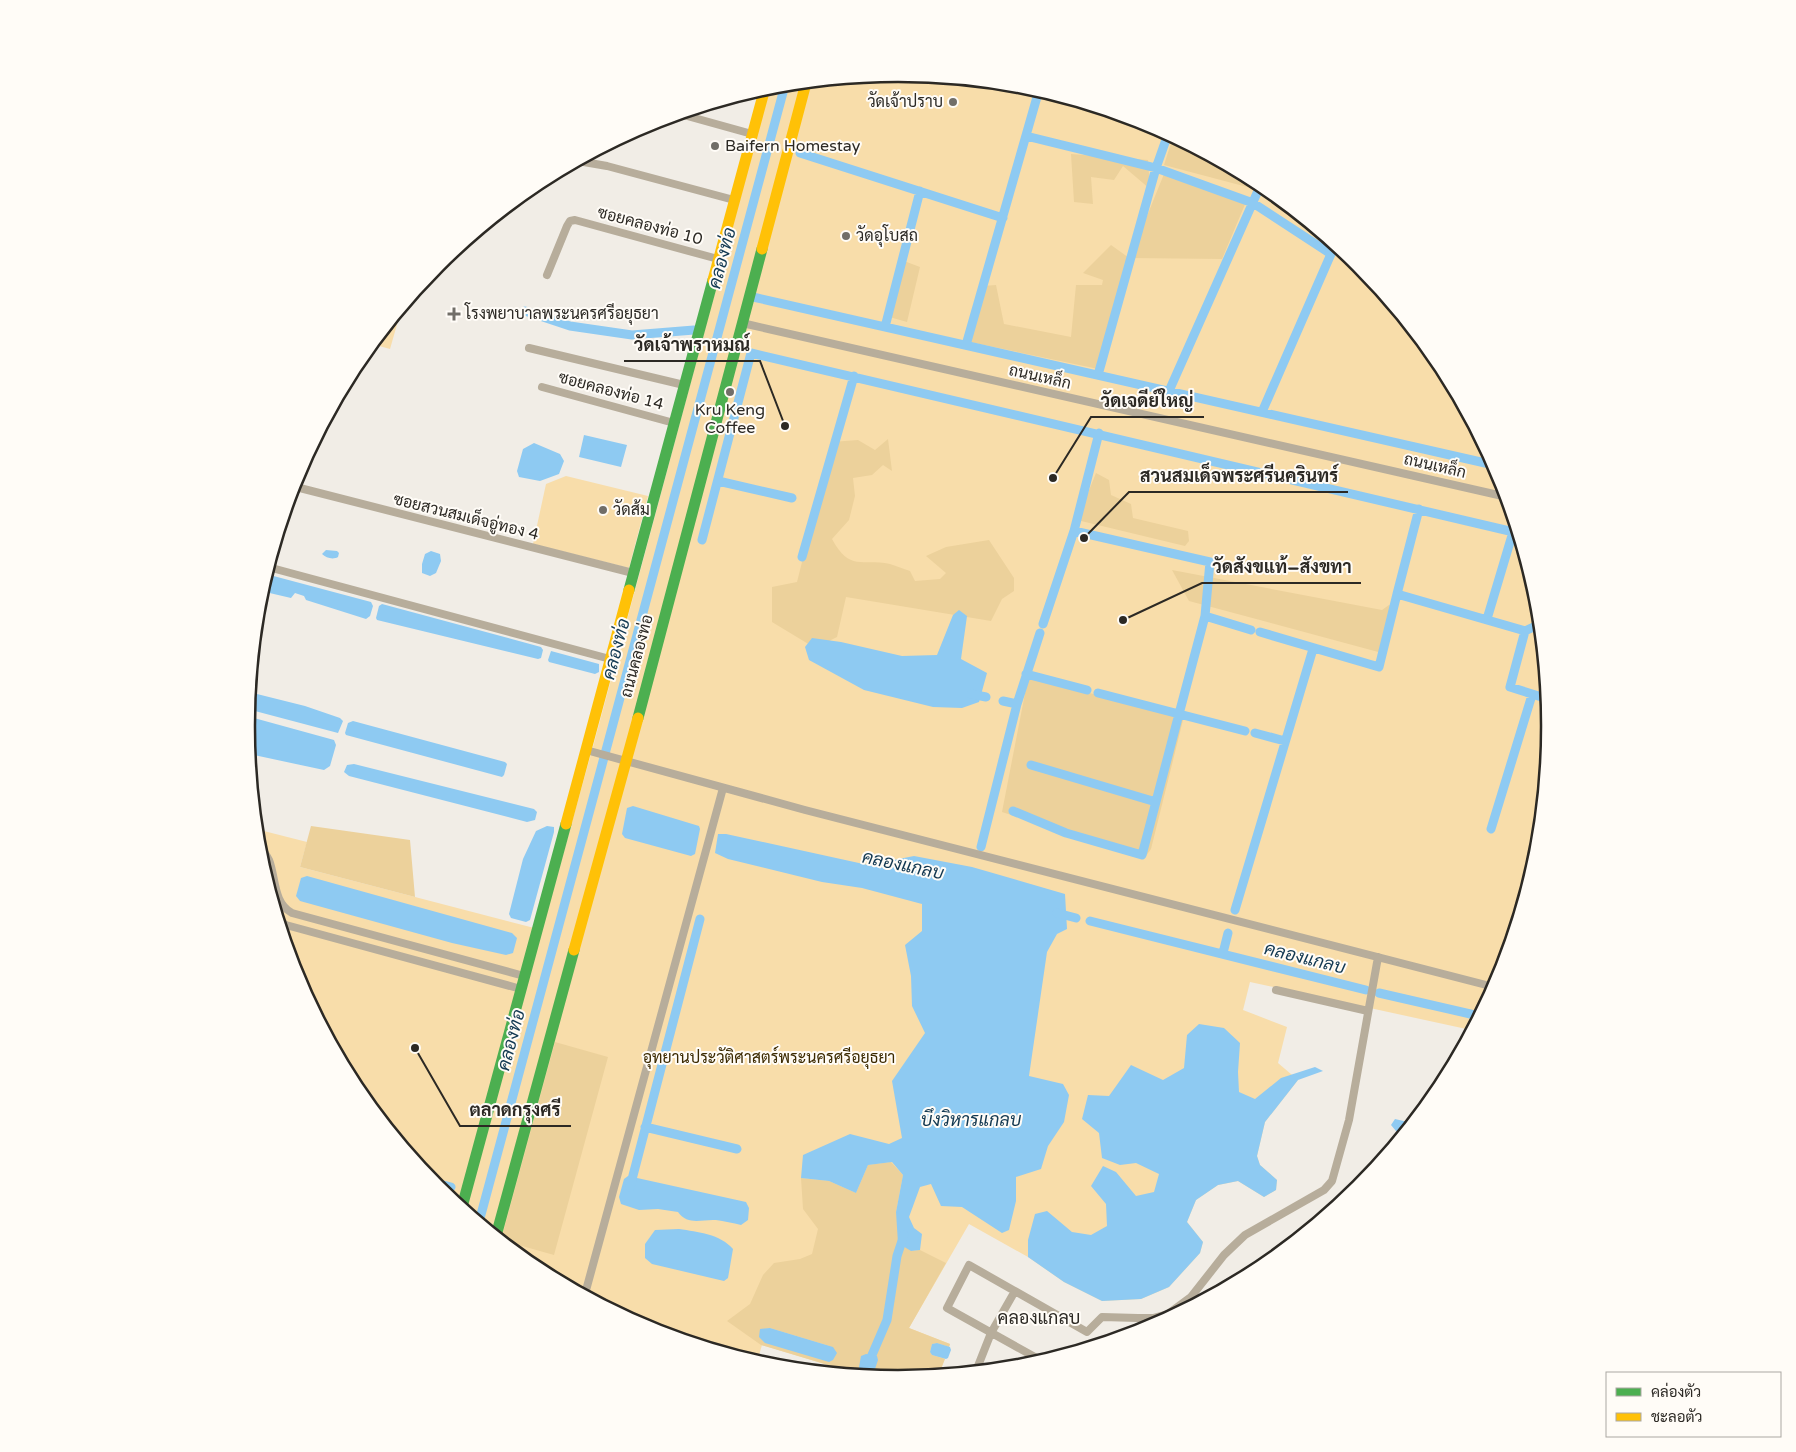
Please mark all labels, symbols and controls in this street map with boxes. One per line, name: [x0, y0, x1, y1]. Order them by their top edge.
place label: วัดเจ้าปราบ: [867, 91, 943, 112]
marker: วัดเจ้าปราบ: [947, 96, 959, 108]
place label: Baifern Homestay: [725, 136, 861, 156]
marker: Baifern Homestay: [709, 140, 721, 152]
street label: ซอยคลองท่อ 10: [595, 201, 705, 250]
place label: วัดอุโบสถ: [856, 224, 918, 247]
water label: คลองท่อ: [702, 225, 741, 291]
marker: วัดอุโบสถ: [840, 230, 852, 242]
place label: โรงพยาบาลพระนครศรีอยุธยา: [464, 302, 659, 325]
marker: โรงพยาบาลพระนครศรีอยุธยา: [447, 307, 461, 321]
callout: วัดเจ้าพราหมณ์: [624, 328, 760, 361]
text: วัดเจ้าพราหมณ์: [634, 332, 751, 356]
street label: ถนนเหล็ก: [1007, 356, 1074, 394]
street label: ซอยคลองท่อ 14: [556, 366, 666, 415]
callout: วัดเจดีย์ใหญ่: [1091, 384, 1204, 417]
marker: Kru Keng Coffee: [724, 386, 736, 398]
text: วัดเจดีย์ใหญ่: [1101, 388, 1194, 412]
place label: Kru Keng Coffee: [695, 400, 765, 438]
street label: ถนนเหล็ก: [1402, 445, 1469, 483]
callout: สวนสมเด็จพระศรีนครินทร์: [1129, 459, 1348, 492]
text: สวนสมเด็จพระศรีนครินทร์: [1140, 462, 1340, 487]
street label: ซอยสวนสมเด็จอู่ทอง 4: [391, 485, 542, 546]
place label: วัดส้ม: [613, 499, 650, 520]
marker: วัดส้ม: [597, 504, 609, 516]
callout: วัดสังขแท้–สังขทา: [1202, 550, 1361, 583]
text: วัดสังขแท้–สังขทา: [1212, 555, 1352, 578]
street label: ถนนคลองท่อ: [615, 612, 658, 700]
water label: คลองท่อ: [596, 616, 635, 682]
water label: คลองแกลบ: [860, 846, 946, 884]
water label: คลองแกลบ: [1262, 937, 1348, 979]
water label: คลองท่อ: [491, 1007, 530, 1073]
park label: อุทยานประวัติศาสตร์พระนครศรีอยุธยา: [643, 1045, 895, 1069]
callout: ตลาดกรุงศรี: [460, 1093, 571, 1126]
text: ตลาดกรุงศรี: [470, 1097, 560, 1124]
water label: บึงวิหารแกลบ: [921, 1108, 1022, 1131]
district label: คลองแกลบ: [998, 1307, 1080, 1329]
legend: [1606, 1372, 1781, 1437]
text: คล่องตัว: [1651, 1382, 1701, 1401]
text: ชะลอตัว: [1651, 1408, 1702, 1426]

